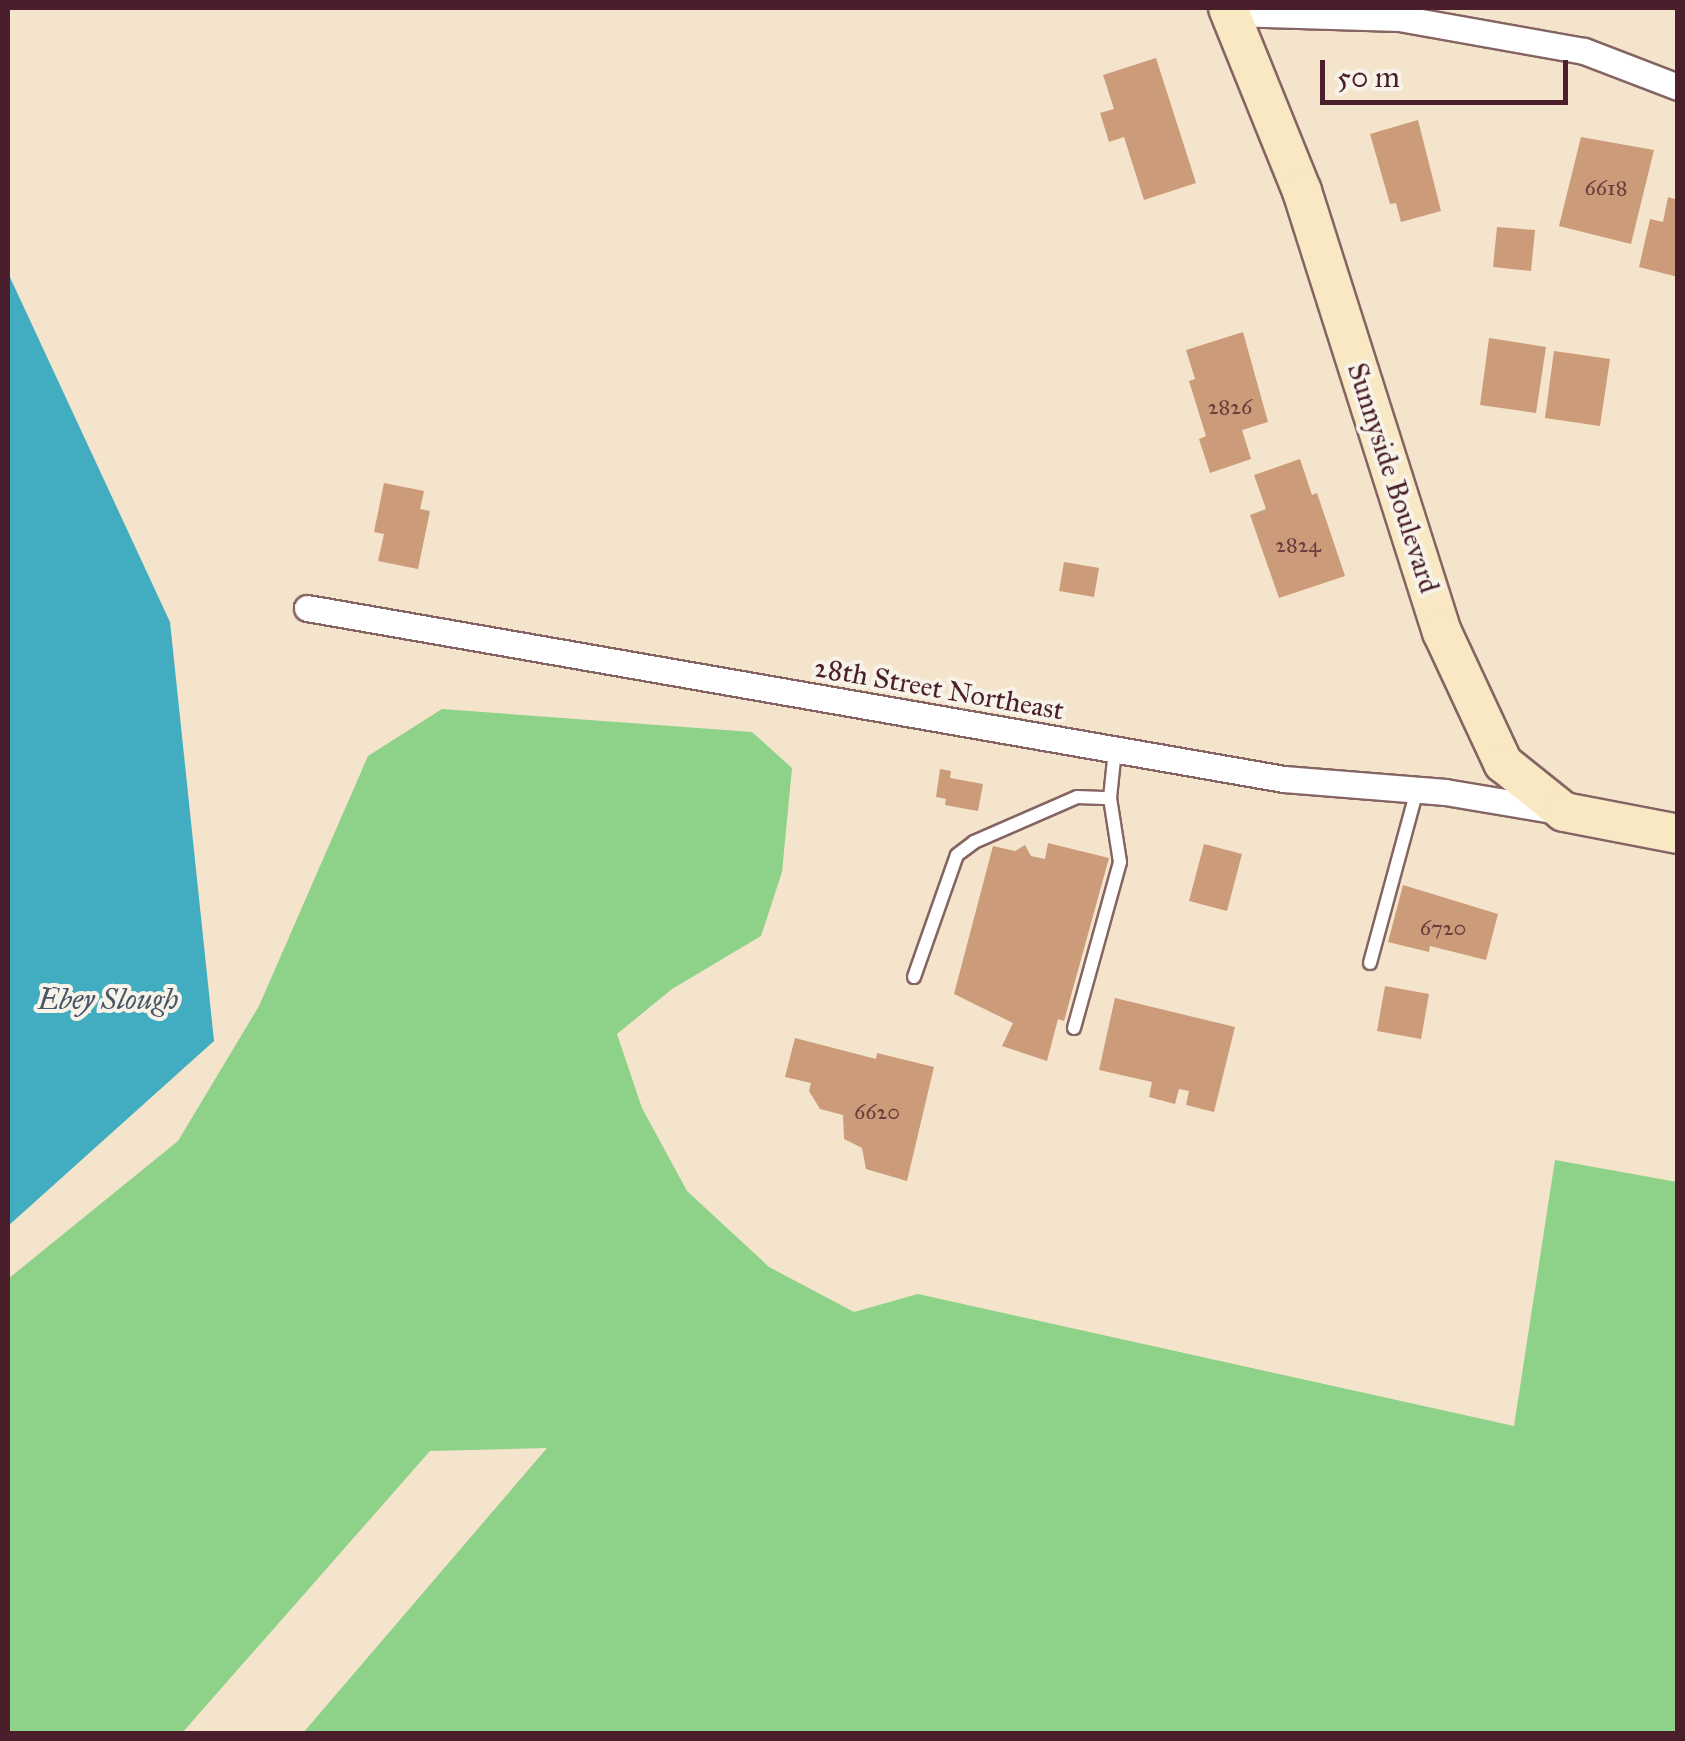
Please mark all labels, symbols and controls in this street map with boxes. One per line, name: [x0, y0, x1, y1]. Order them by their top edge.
scale bar: [1325, 40, 1572, 102]
text: 50 m: [1337, 59, 1400, 95]
house number: 6618: [1585, 175, 1627, 201]
street label: Sunnyside Boulevard: [1340, 359, 1446, 597]
house number: 2826: [1208, 394, 1252, 420]
house number: 2824: [1275, 532, 1321, 558]
street label: 28th Street Northeast: [812, 651, 1066, 727]
house number: 6720: [1420, 915, 1466, 941]
water label: Ebey Slough: [38, 981, 178, 1017]
house number: 6620: [854, 1099, 900, 1125]

